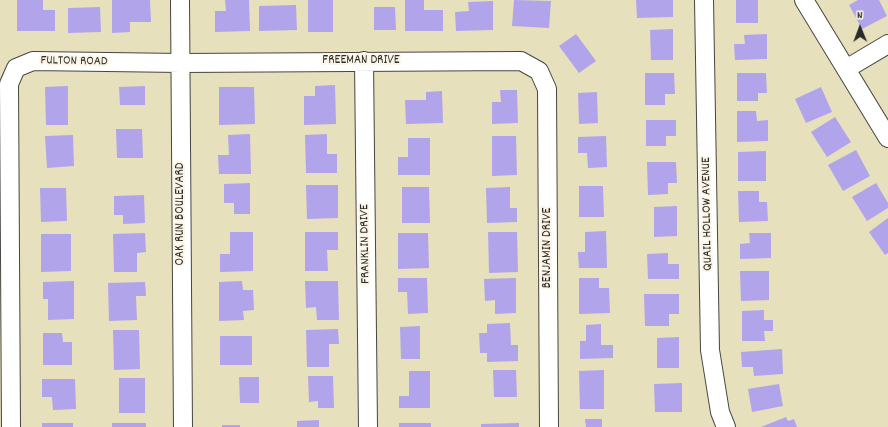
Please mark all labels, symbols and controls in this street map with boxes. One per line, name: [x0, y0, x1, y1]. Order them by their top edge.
north arrow: [840, 8, 880, 48]
text: N: [857, 8, 863, 24]
street label: FREEMAN DRIVE: [322, 53, 400, 69]
street label: FULTON ROAD: [40, 54, 108, 70]
street label: QUAIL HOLLOW AVENUE: [699, 157, 717, 271]
street label: OAK RUN BOULEVARD: [173, 162, 189, 266]
street label: FRANKLIN DRIVE: [358, 204, 374, 284]
street label: BENJAMIN DRIVE: [540, 208, 556, 288]

